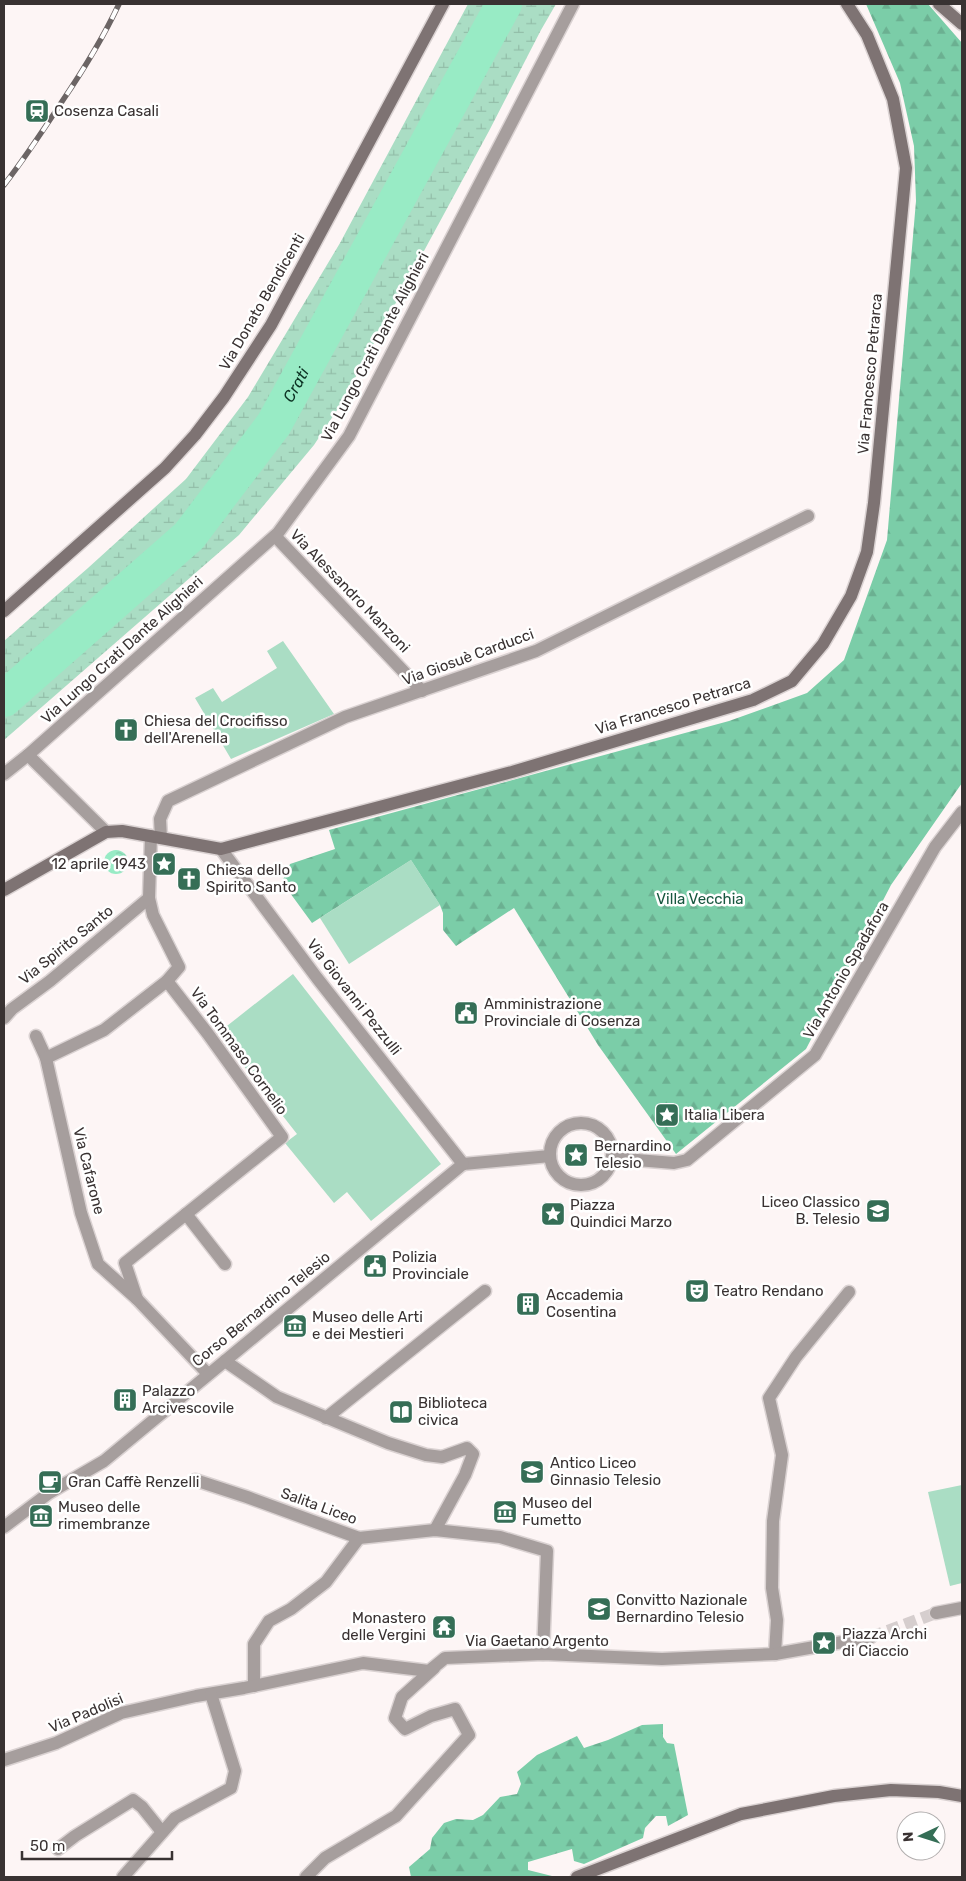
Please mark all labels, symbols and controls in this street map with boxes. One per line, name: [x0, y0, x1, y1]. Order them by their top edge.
station icon: Cosenza Casali: [24, 98, 50, 124]
place label: Cosenza Casali: [54, 102, 159, 120]
street label: Via Donato Bendicenti: [215, 230, 309, 374]
street label: Via Lungo Crati Dante Alighieri: [317, 249, 433, 445]
street label: Via Francesco Petrarca: [854, 293, 886, 455]
water label: Crati: [279, 364, 314, 405]
street label: Via Alessandro Manzoni: [286, 526, 414, 656]
street label: Via Lungo Crati Dante Alighieri: [37, 572, 207, 728]
street label: Via Giosuè Carducci: [400, 625, 536, 689]
street label: Via Francesco Petrarca: [593, 674, 753, 738]
place label: Chiesa del Crocifisso dell'Arenella: [144, 712, 288, 747]
church icon: Chiesa del Crocifisso dell'Arenella: [113, 717, 139, 743]
place icon: 12 aprile 1943: [151, 851, 177, 877]
place label: 12 aprile 1943: [51, 855, 146, 873]
place label: Chiesa dello Spirito Santo: [206, 861, 296, 896]
church icon: Chiesa dello Spirito Santo: [176, 866, 202, 892]
park label: Villa Vecchia: [656, 890, 744, 908]
street label: Via Antonio Spadafora: [799, 898, 893, 1042]
street label: Via Spirito Santo: [15, 902, 117, 988]
street label: Via Giovanni Pezzulli: [303, 935, 405, 1059]
street label: Via Tommaso Cornelio: [187, 984, 291, 1118]
place label: Amministrazione Provinciale di Cosenza: [484, 995, 640, 1030]
public building icon: Amministrazione Provinciale di Cosenza: [453, 1000, 479, 1026]
place icon: Italia Libera: [654, 1102, 680, 1128]
place label: Italia Libera: [684, 1106, 765, 1124]
street label: Via Cafarone: [69, 1126, 109, 1216]
place label: Bernardino Telesio: [594, 1137, 671, 1172]
place icon: Bernardino Telesio: [563, 1142, 589, 1168]
place label: Liceo Classico B. Telesio: [761, 1193, 860, 1228]
place label: Piazza Quindici Marzo: [570, 1196, 672, 1231]
school or university icon: Liceo Classico B. Telesio: [865, 1198, 891, 1224]
place icon: Piazza Quindici Marzo: [540, 1201, 566, 1227]
street label: Corso Bernardino Telesio: [188, 1248, 334, 1370]
place label: Polizia Provinciale: [392, 1248, 469, 1283]
public building icon: Polizia Provinciale: [362, 1253, 388, 1279]
theatre icon: Teatro Rendano: [684, 1278, 710, 1304]
place label: Teatro Rendano: [714, 1282, 824, 1300]
place label: Accademia Cosentina: [546, 1286, 623, 1321]
building icon: Accademia Cosentina: [515, 1291, 541, 1317]
place label: Museo delle Arti e dei Mestieri: [312, 1308, 423, 1343]
museum icon: Museo delle Arti e dei Mestieri: [282, 1313, 308, 1339]
place label: Palazzo Arcivescovile: [142, 1382, 234, 1417]
building icon: Palazzo Arcivescovile: [112, 1387, 138, 1413]
place label: Biblioteca civica: [418, 1394, 487, 1429]
library icon: Biblioteca civica: [388, 1399, 414, 1425]
place label: Antico Liceo Ginnasio Telesio: [550, 1454, 661, 1489]
school or university icon: Antico Liceo Ginnasio Telesio: [519, 1459, 545, 1485]
cafe icon: Gran Caffè Renzelli: [37, 1469, 63, 1495]
place label: Gran Caffè Renzelli: [68, 1473, 199, 1491]
street label: Salita Liceo: [278, 1484, 360, 1528]
place label: Museo del Fumetto: [522, 1494, 592, 1529]
place label: Museo delle rimembranze: [58, 1498, 150, 1533]
museum icon: Museo del Fumetto: [492, 1499, 518, 1525]
museum icon: Museo delle rimembranze: [28, 1503, 54, 1529]
place label: Convitto Nazionale Bernardino Telesio: [616, 1591, 747, 1626]
school or university icon: Convitto Nazionale Bernardino Telesio: [586, 1596, 612, 1622]
place label: Monastero delle Vergini: [341, 1609, 426, 1644]
temple icon: Monastero delle Vergini: [431, 1614, 457, 1640]
place label: Piazza Archi di Ciaccio: [842, 1625, 927, 1660]
place icon: Piazza Archi di Ciaccio: [811, 1630, 837, 1656]
street label: Via Gaetano Argento: [465, 1632, 609, 1650]
street label: Via Padolisi: [46, 1689, 126, 1737]
north arrow: [896, 1811, 946, 1861]
scale bar: [22, 1828, 172, 1860]
text: N: [900, 1831, 917, 1842]
text: 50 m: [30, 1837, 65, 1855]

